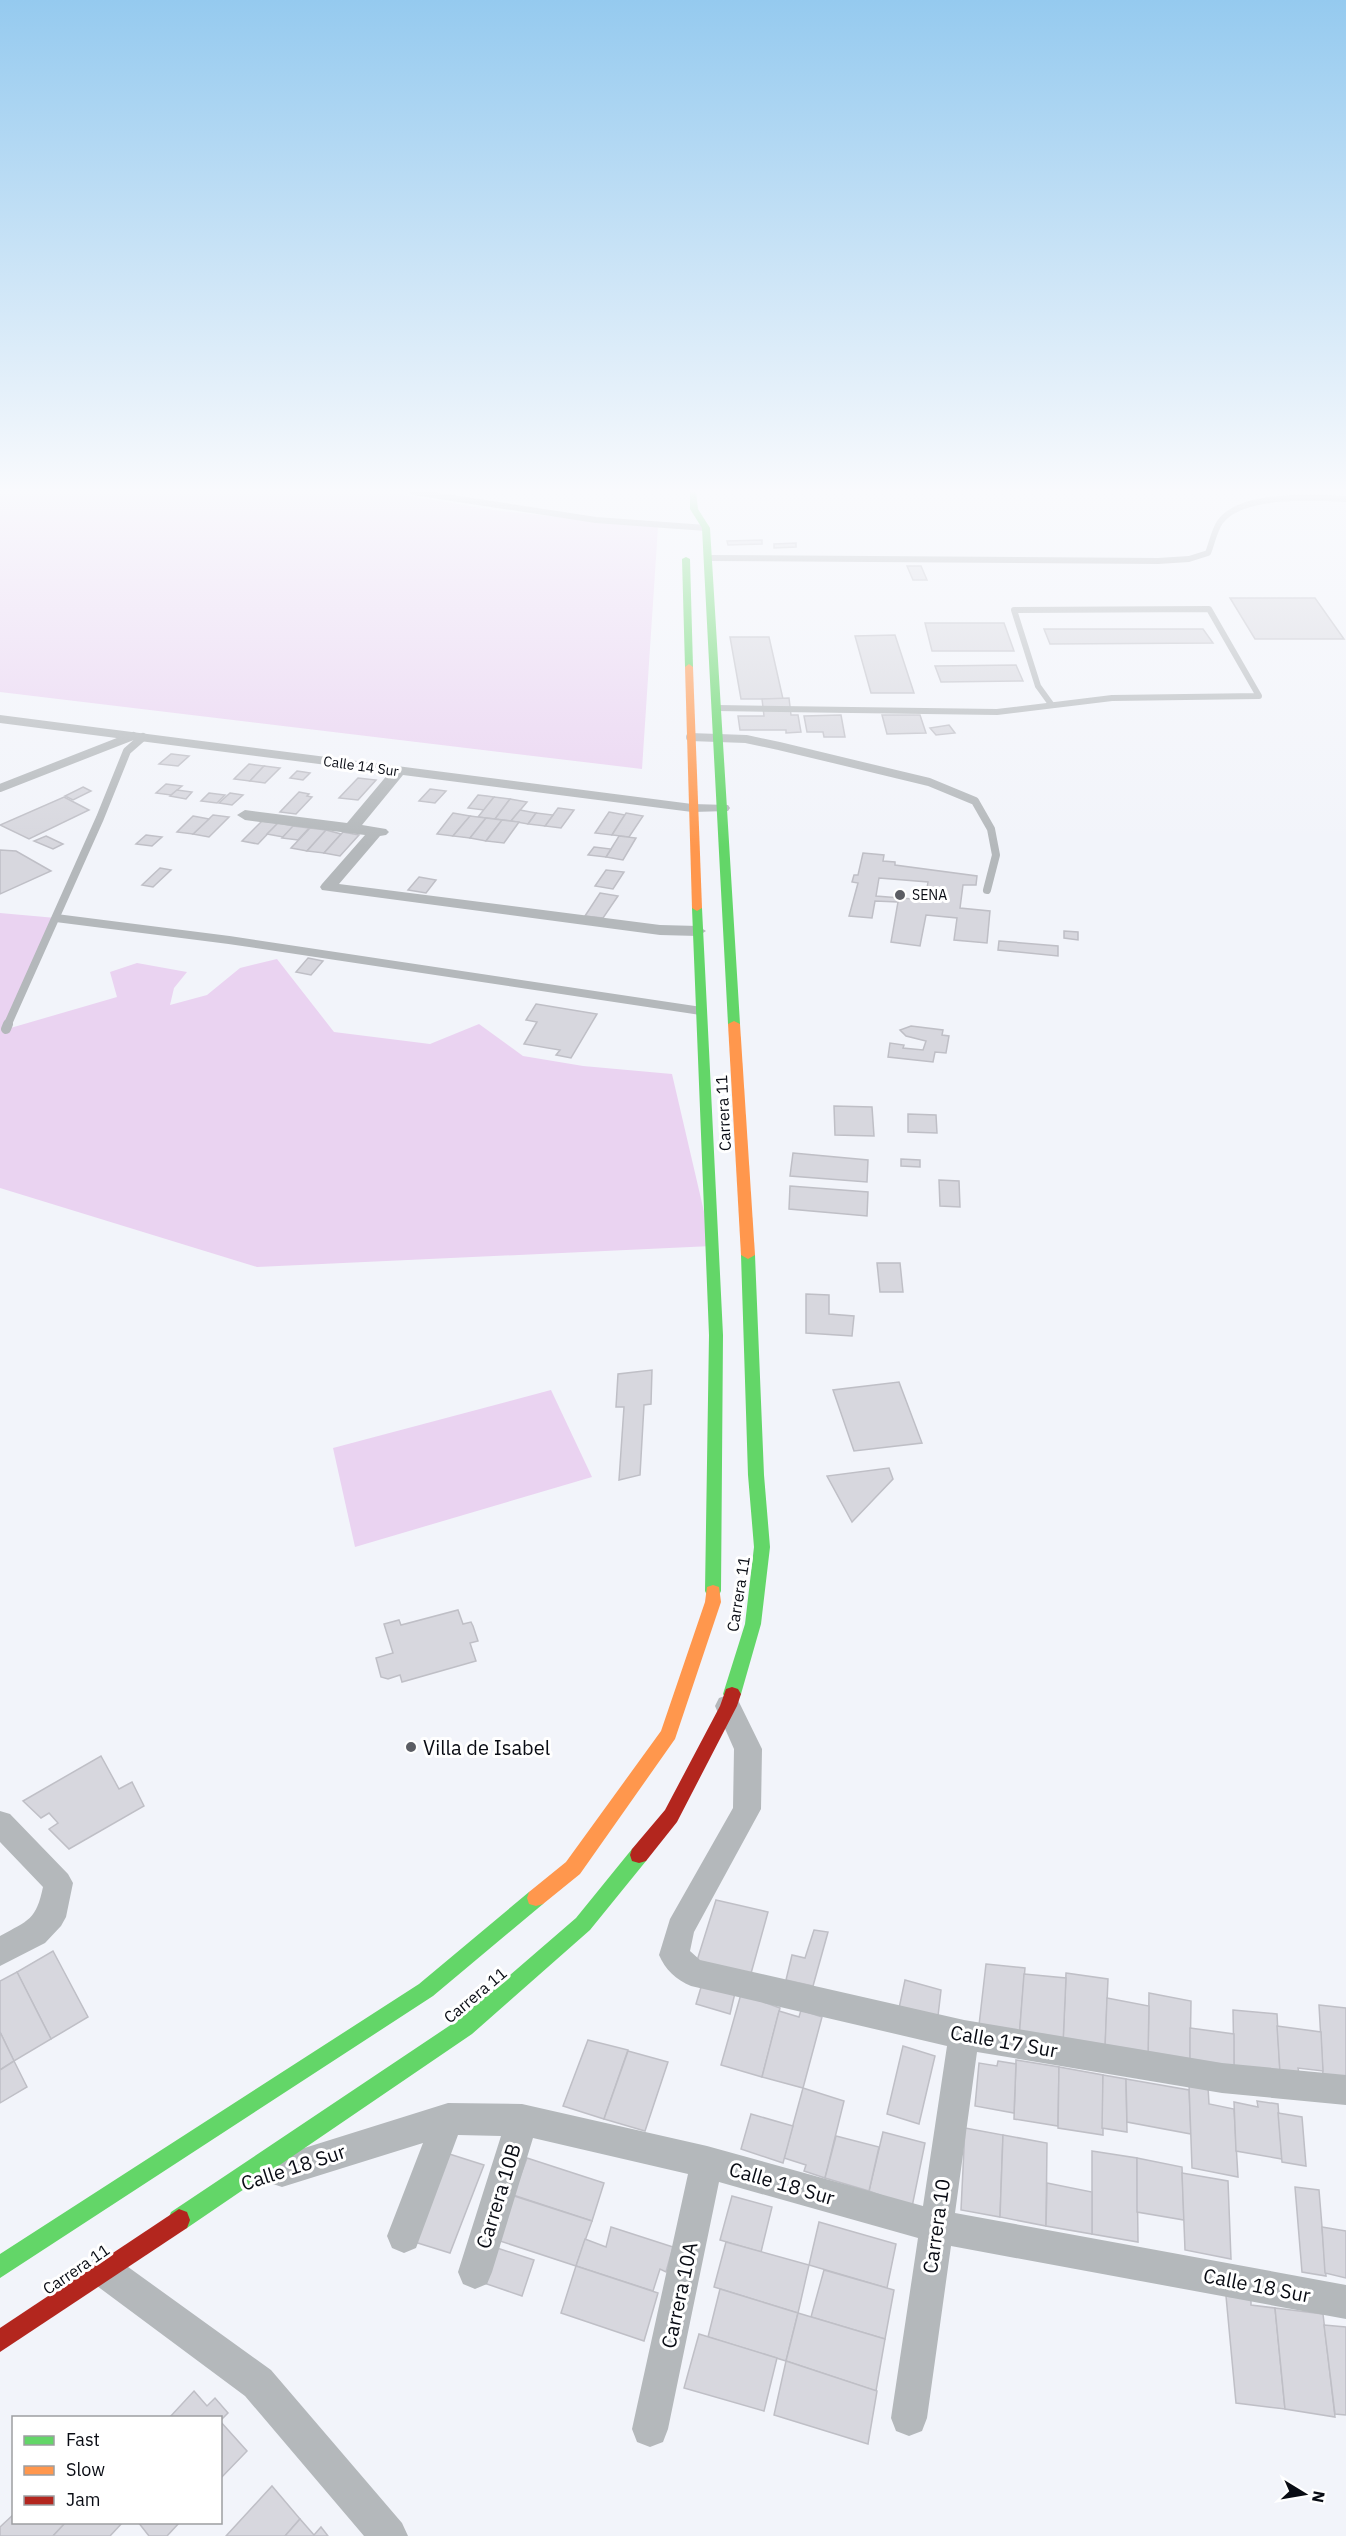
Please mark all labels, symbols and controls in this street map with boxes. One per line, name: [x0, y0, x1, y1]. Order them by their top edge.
street label: Calle 14 Sur: [322, 752, 400, 780]
place label: SENA: [912, 886, 947, 904]
marker: SENA: [893, 888, 907, 902]
street label: Carrera 11: [711, 1074, 735, 1152]
street label: Carrera 11: [722, 1555, 754, 1633]
place label: Villa de Isabel: [423, 1734, 550, 1761]
marker: Villa de Isabel: [404, 1740, 418, 1754]
street label: Carrera 11: [439, 1963, 511, 2027]
street label: Calle 17 Sur: [948, 2018, 1060, 2064]
street label: Calle 18 Sur: [237, 2137, 349, 2197]
street label: Carrera 10B: [469, 2140, 527, 2252]
street label: Calle 18 Sur: [726, 2155, 838, 2211]
street label: Carrera 10: [916, 2177, 956, 2275]
street label: Carrera 11: [39, 2239, 113, 2299]
street label: Carrera 10A: [655, 2239, 703, 2351]
street label: Calle 18 Sur: [1201, 2261, 1313, 2309]
legend: [12, 2416, 222, 2524]
text: Fast: [66, 2428, 100, 2451]
text: Slow: [66, 2458, 105, 2481]
north arrow: [1274, 2464, 1334, 2524]
text: Jam: [66, 2488, 101, 2511]
text: N: [1308, 2489, 1330, 2504]

